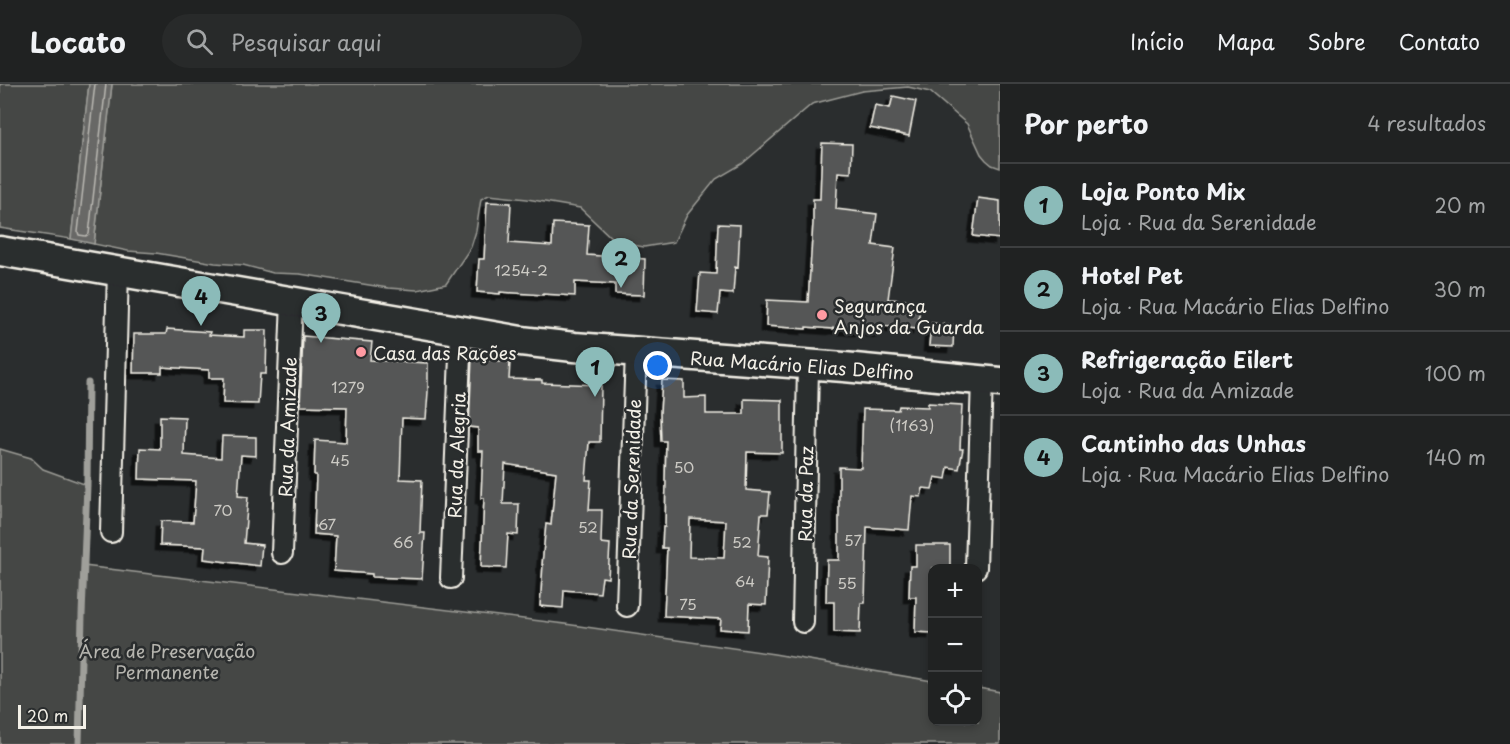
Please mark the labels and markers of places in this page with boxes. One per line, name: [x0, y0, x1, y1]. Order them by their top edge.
pin: 2: [602, 238, 640, 288]
pin: 4: [182, 276, 220, 326]
place label: Segurança Anjos da Guarda: [834, 292, 984, 340]
pin: 3: [302, 294, 340, 343]
marker: Segurança Anjos da Guarda: [815, 308, 829, 322]
place label: Casa das Rações: [373, 339, 516, 366]
marker: Casa das Rações: [354, 345, 368, 359]
pin: 1: [576, 348, 614, 397]

